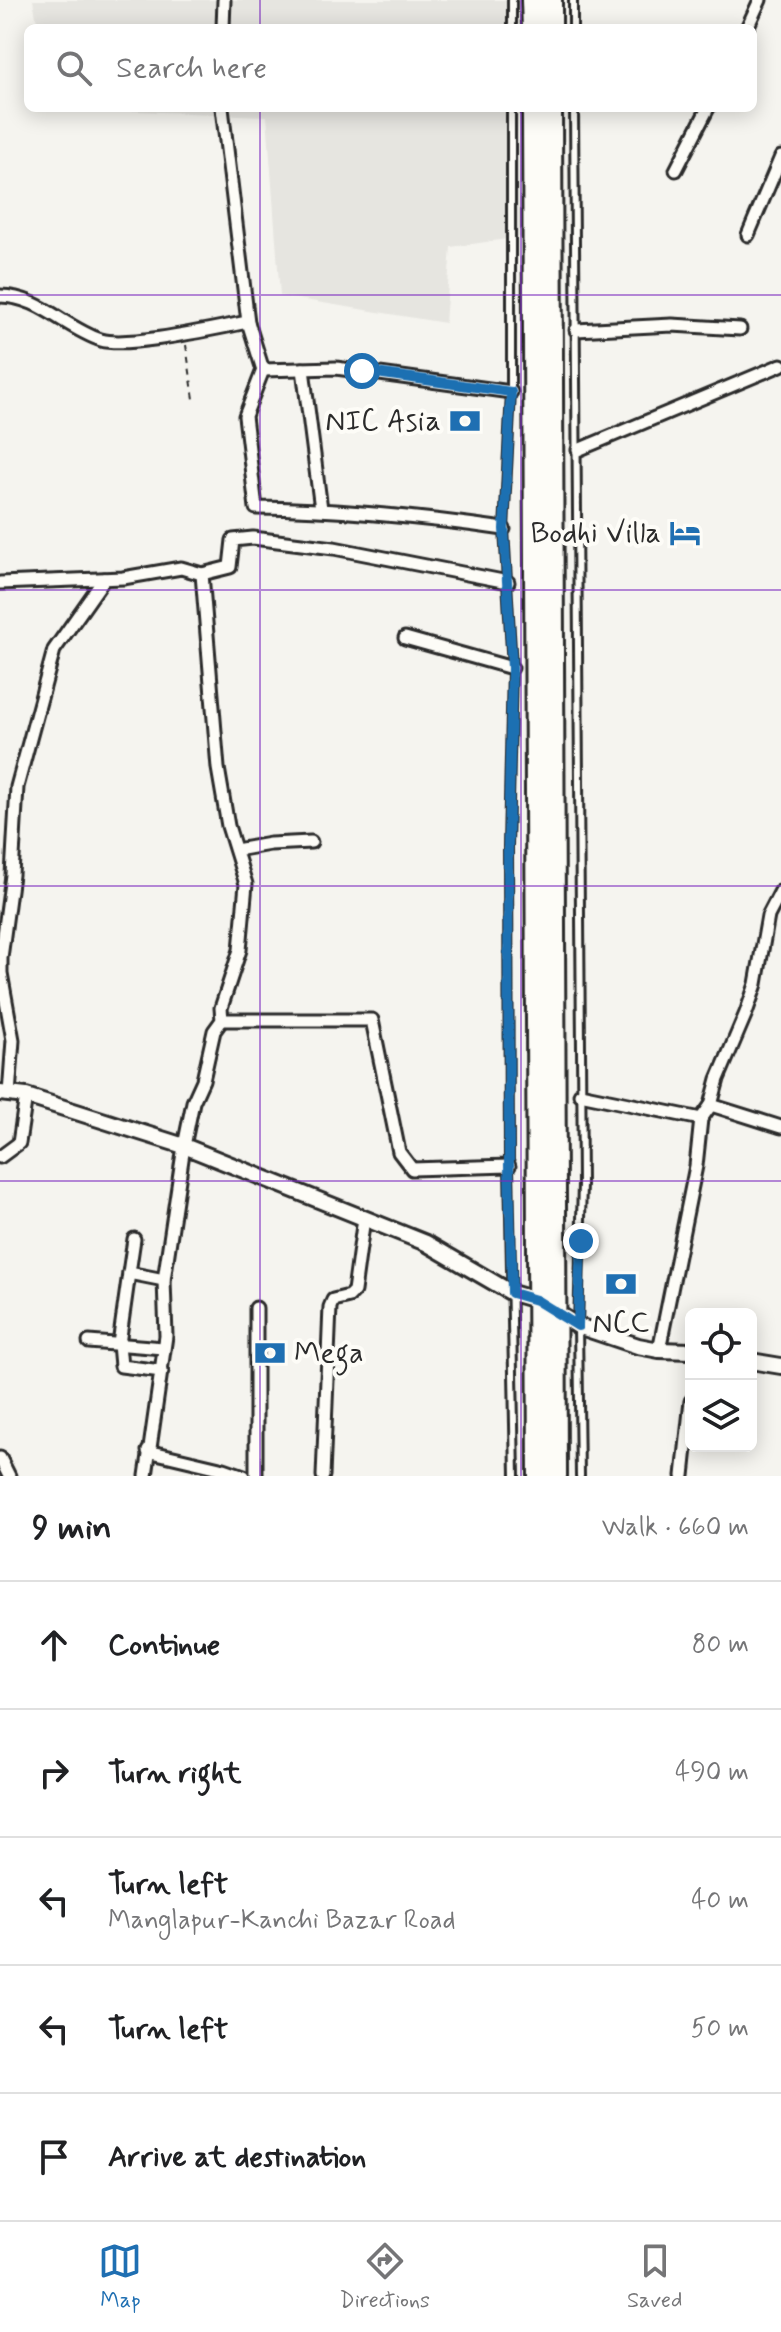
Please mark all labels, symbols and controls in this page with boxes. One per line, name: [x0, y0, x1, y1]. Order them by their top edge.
search box: [24, 24, 757, 112]
icon: search: [52, 46, 96, 90]
text: Search here: [116, 49, 267, 88]
route start: [344, 353, 380, 389]
place label: NIC Asia: [325, 402, 441, 441]
bank icon: NIC Asia: [448, 404, 482, 438]
place label: Bodhi Villa: [530, 514, 661, 553]
hotel icon: Bodhi Villa: [668, 516, 702, 550]
route end: [563, 1223, 599, 1259]
bank icon: NCC: [604, 1267, 638, 1301]
place label: NCC: [593, 1304, 649, 1343]
map controls: [685, 1308, 757, 1452]
button: locate: [685, 1308, 757, 1380]
place label: Mega: [294, 1334, 364, 1376]
bank icon: Mega: [253, 1336, 287, 1370]
button: layers: [685, 1380, 757, 1452]
text: 9 min: [32, 1506, 112, 1551]
text: Walk · 660 m: [602, 1511, 749, 1545]
icon: ahead: [32, 1623, 76, 1667]
text: Continue: [108, 1626, 220, 1665]
text: 80 m: [692, 1628, 749, 1662]
icon: right: [32, 1751, 76, 1795]
text: Turn right: [108, 1754, 241, 1793]
text: 490 m: [675, 1756, 749, 1790]
text: Turn left: [108, 1865, 228, 1904]
icon: left: [32, 1879, 76, 1923]
text: 40 m: [691, 1884, 749, 1918]
text: Manglapur-Kanchi Bazar Road: [108, 1904, 456, 1938]
icon: left: [32, 2007, 76, 2051]
text: Turn left: [108, 2010, 228, 2049]
text: 50 m: [691, 2012, 749, 2046]
icon: arrive: [32, 2135, 76, 2179]
text: Arrive at destination: [108, 2138, 366, 2177]
tab: Map: [98, 2239, 142, 2315]
tab: Directions: [339, 2239, 430, 2315]
tab: Saved: [627, 2239, 682, 2315]

